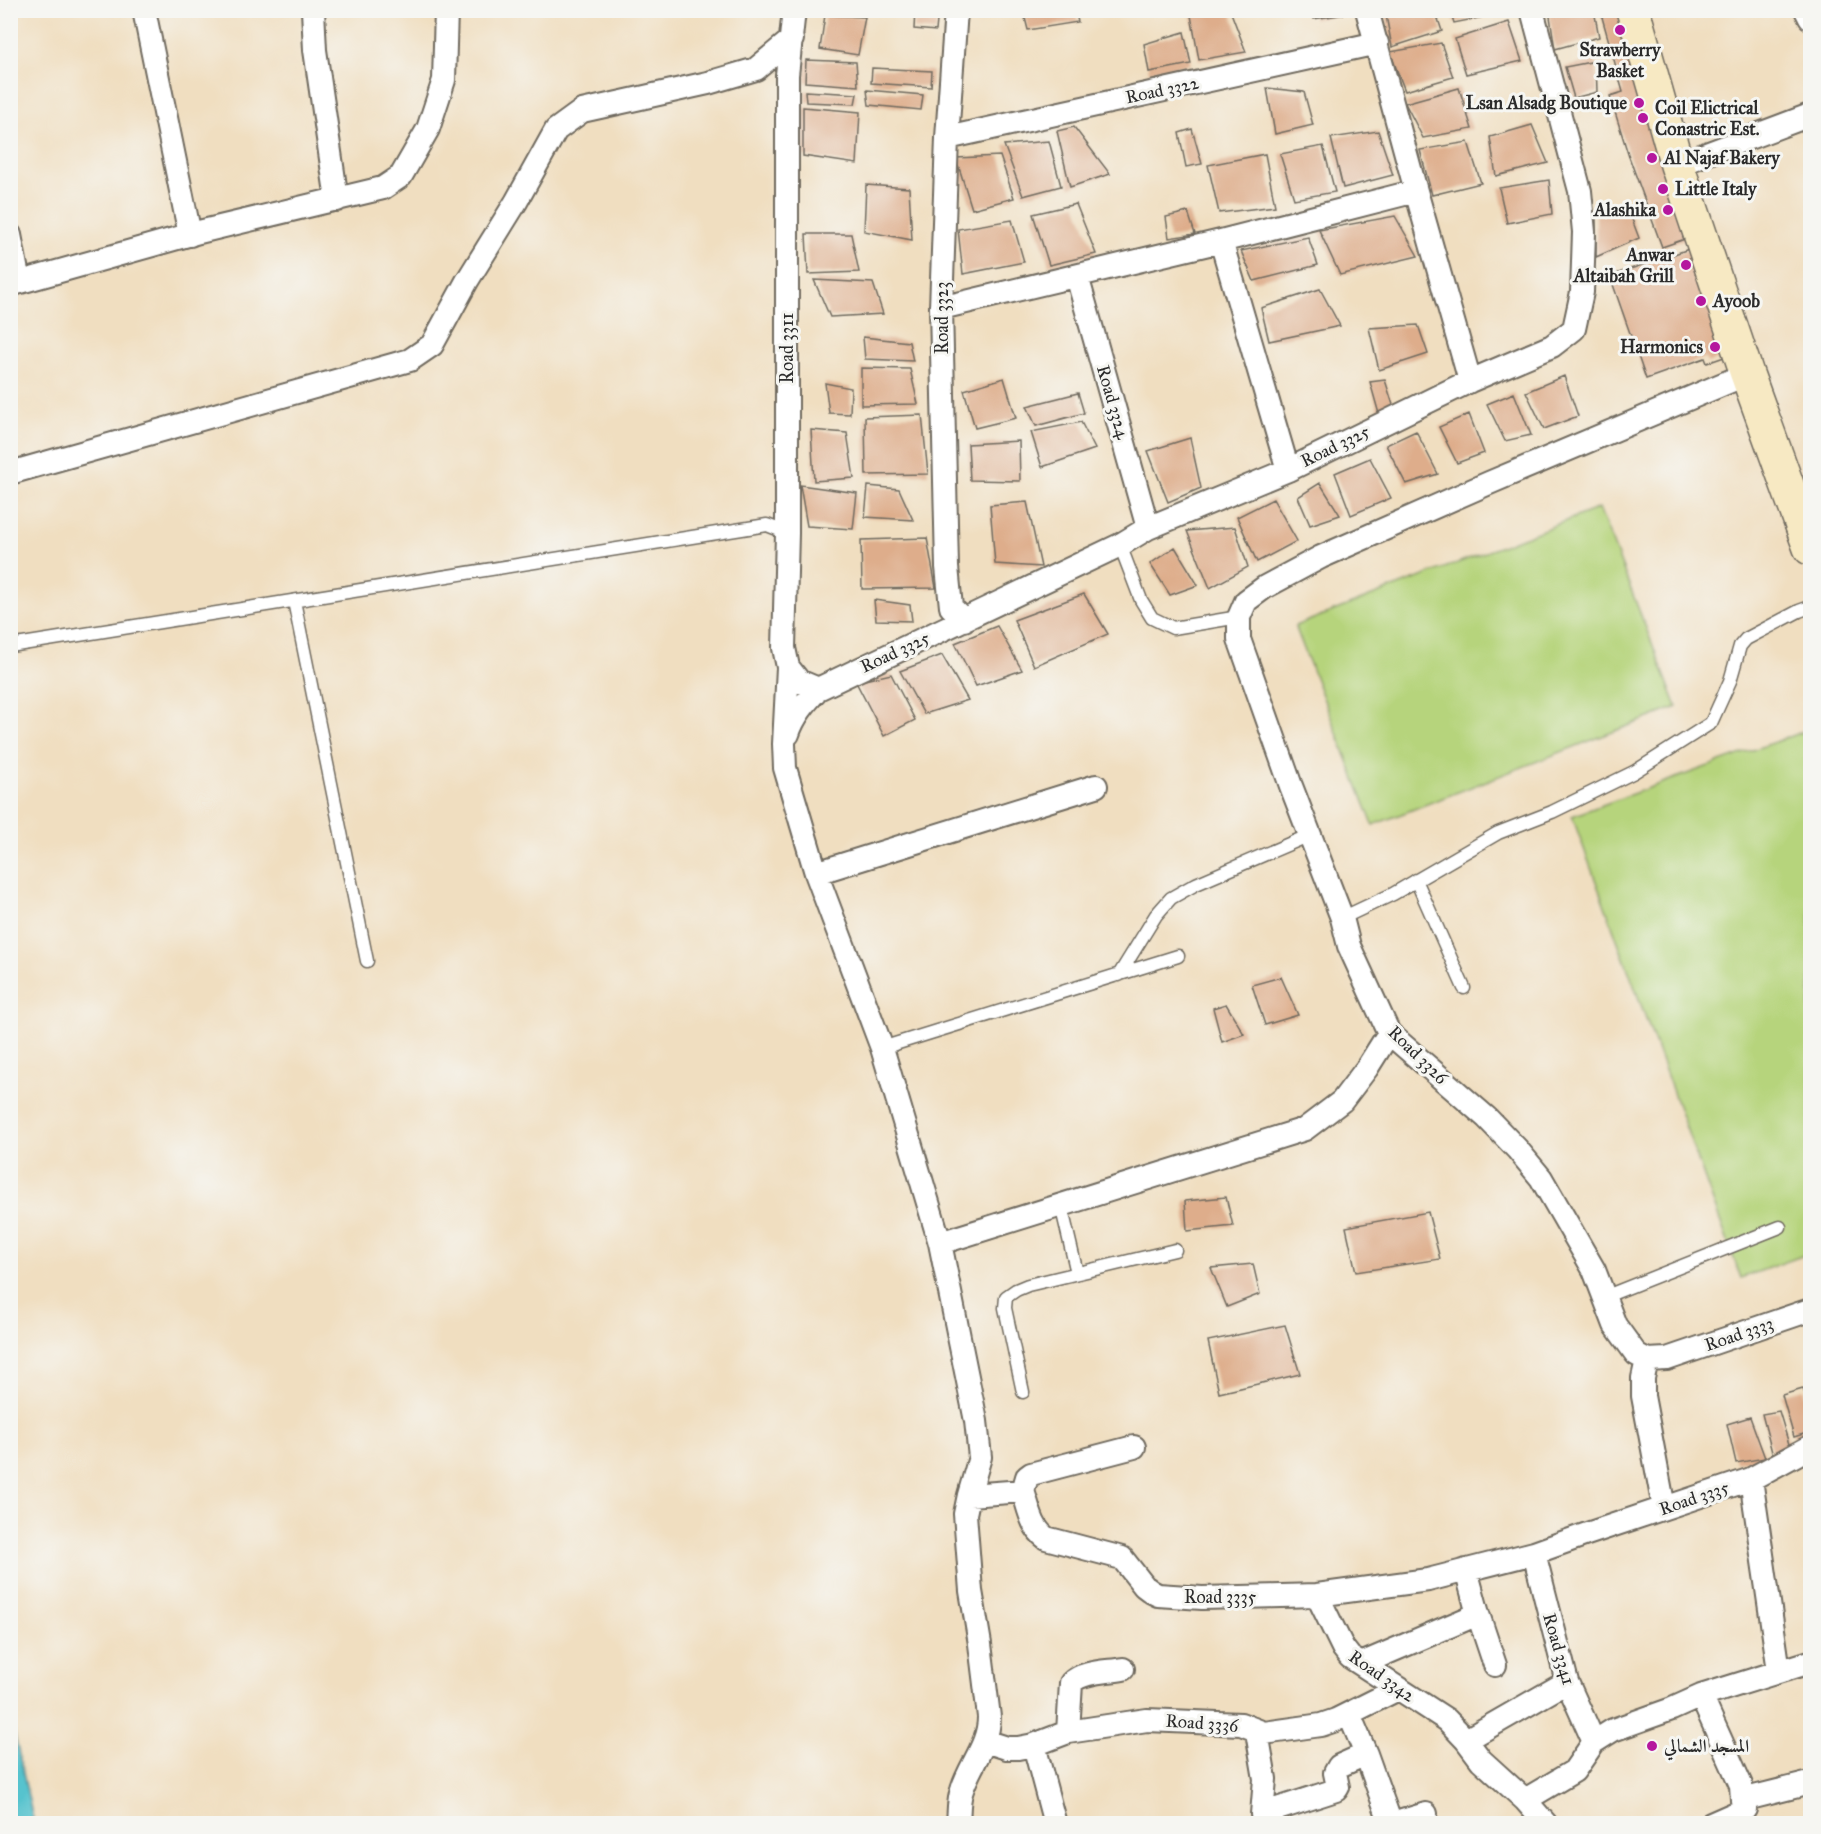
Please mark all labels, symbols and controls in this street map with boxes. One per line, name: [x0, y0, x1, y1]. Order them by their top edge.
marker: Strawberry Basket: [1613, 23, 1627, 37]
place label: Strawberry Basket: [1580, 39, 1662, 82]
street label: Road 3322: [1123, 71, 1201, 108]
place label: Lsan Alsadg Boutique: [1466, 92, 1627, 115]
marker: Lsan Alsadg Boutique: [1632, 96, 1646, 110]
place label: Coil Elictrical Conastric Est.: [1655, 97, 1760, 140]
marker: Coil Elictrical Conastric Est.: [1636, 111, 1650, 125]
place label: Al Najaf Bakery: [1663, 147, 1781, 170]
marker: Al Najaf Bakery: [1645, 151, 1659, 165]
place label: Little Italy: [1675, 178, 1758, 201]
marker: Little Italy: [1656, 182, 1670, 196]
place label: Alashika: [1593, 199, 1656, 221]
marker: Alashika: [1661, 203, 1675, 217]
place label: Anwar Altaibah Grill: [1572, 244, 1675, 287]
marker: Anwar Altaibah Grill: [1679, 258, 1693, 272]
street label: Road 3323: [931, 282, 953, 354]
place label: Ayoob: [1712, 290, 1760, 313]
marker: Ayoob: [1694, 294, 1708, 308]
street label: Road 3311: [776, 313, 798, 383]
place label: Harmonics: [1620, 336, 1703, 358]
marker: Harmonics: [1708, 340, 1722, 354]
street label: Road 3324: [1092, 363, 1134, 442]
street label: Road 3325: [1297, 420, 1374, 472]
street label: Road 3325: [857, 626, 934, 678]
street label: Road 3326: [1383, 1021, 1453, 1089]
street label: Road 3333: [1702, 1312, 1776, 1356]
street label: Road 3335: [1656, 1476, 1732, 1520]
street label: Road 3335: [1184, 1586, 1257, 1608]
street label: Road 3341: [1538, 1611, 1580, 1687]
street label: Road 3342: [1345, 1645, 1419, 1707]
street label: Road 3336: [1165, 1709, 1240, 1737]
place label: المسجد الشمالي: [1663, 1735, 1749, 1761]
marker: المسجد الشمالي: [1645, 1739, 1659, 1753]

